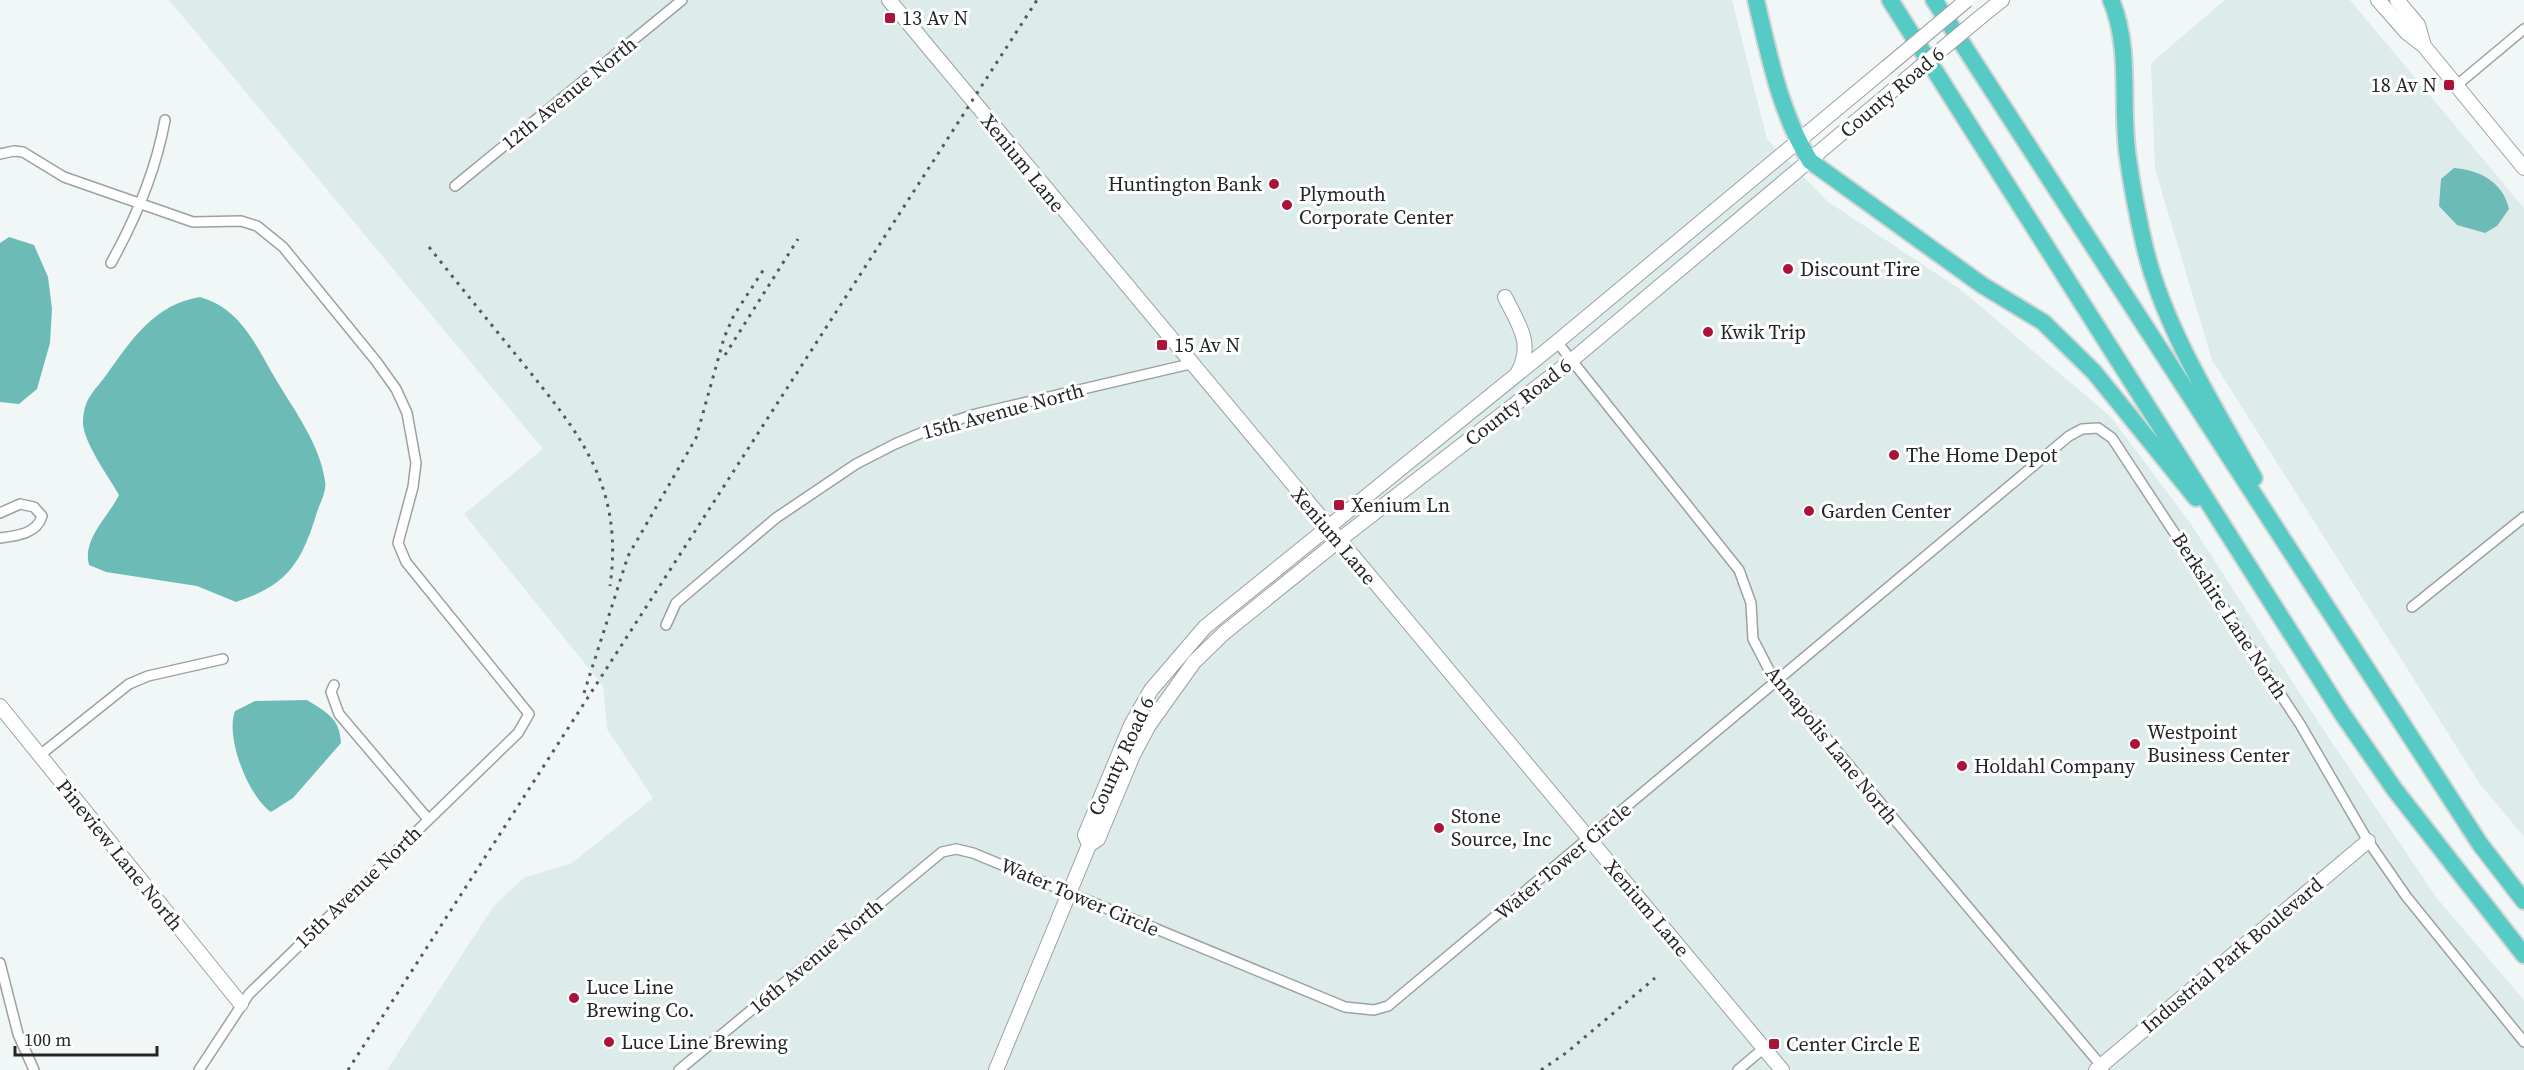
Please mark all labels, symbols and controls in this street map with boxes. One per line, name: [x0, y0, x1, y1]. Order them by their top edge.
place label: 13 Av N: [902, 4, 968, 32]
marker: 13 Av N: [883, 11, 897, 25]
street label: 12th Avenue North: [496, 30, 642, 156]
street label: County Road 6: [1834, 40, 1950, 144]
place label: 18 Av N: [2371, 71, 2437, 99]
marker: 18 Av N: [2442, 78, 2456, 92]
street label: Xenium Lane: [975, 108, 1071, 218]
place label: Huntington Bank: [1108, 170, 1262, 198]
marker: Huntington Bank: [1267, 177, 1281, 191]
place label: Plymouth Corporate Center: [1299, 180, 1454, 231]
marker: Plymouth Corporate Center: [1280, 198, 1294, 212]
place label: Discount Tire: [1800, 255, 1920, 283]
marker: Discount Tire: [1781, 262, 1795, 276]
place label: Kwik Trip: [1720, 318, 1806, 346]
marker: Kwik Trip: [1701, 325, 1715, 339]
place label: 15 Av N: [1174, 331, 1240, 359]
marker: 15 Av N: [1155, 338, 1169, 352]
street label: County Road 6: [1459, 351, 1577, 453]
street label: 15th Avenue North: [919, 376, 1087, 446]
place label: The Home Depot: [1906, 441, 2058, 469]
marker: The Home Depot: [1887, 448, 1901, 462]
street label: Xenium Lane: [1285, 481, 1383, 591]
place label: Xenium Ln: [1351, 491, 1450, 519]
place label: Garden Center: [1821, 497, 1952, 525]
marker: Xenium Ln: [1332, 498, 1346, 512]
marker: Garden Center: [1802, 504, 1816, 518]
street label: Berkshire Lane North: [2166, 527, 2294, 705]
street label: Annapolis Lane North: [1759, 660, 1905, 830]
street label: County Road 6: [1081, 692, 1161, 820]
place label: Westpoint Business Center: [2147, 718, 2290, 769]
marker: Westpoint Business Center: [2128, 737, 2142, 751]
place label: Holdahl Company: [1974, 752, 2136, 780]
marker: Holdahl Company: [1955, 759, 1969, 773]
street label: Pineview Lane North: [50, 773, 190, 937]
street label: Water Tower Circle: [1489, 796, 1637, 926]
place label: Stone Source, Inc: [1451, 802, 1552, 853]
street label: 15th Avenue North: [288, 819, 428, 955]
marker: Stone Source, Inc: [1432, 821, 1446, 835]
street label: Water Tower Circle: [996, 851, 1164, 943]
street label: Xenium Lane: [1598, 853, 1696, 963]
street label: Industrial Park Boulevard: [2135, 870, 2329, 1039]
street label: 16th Avenue North: [743, 892, 889, 1020]
place label: Luce Line Brewing Co.: [586, 973, 694, 1024]
marker: Luce Line Brewing Co.: [567, 991, 581, 1005]
scale bar: [15, 1019, 158, 1057]
text: 100 m: [24, 1027, 71, 1052]
place label: Luce Line Brewing: [621, 1028, 788, 1056]
place label: Center Circle E: [1786, 1030, 1920, 1058]
marker: Luce Line Brewing: [602, 1035, 616, 1049]
marker: Center Circle E: [1767, 1037, 1781, 1051]

